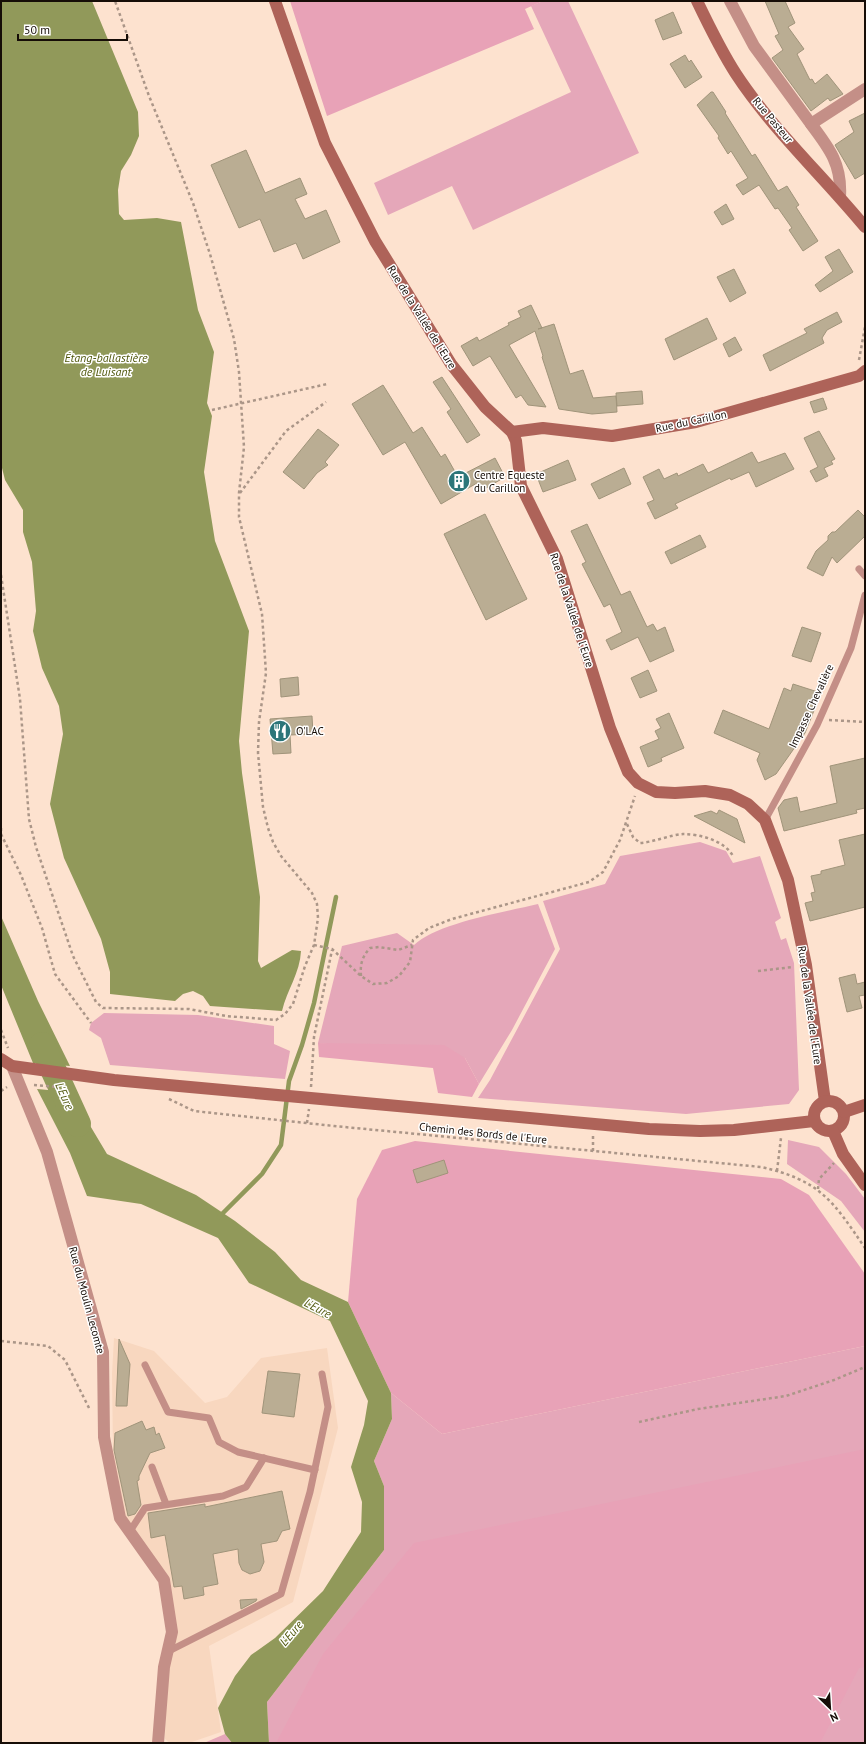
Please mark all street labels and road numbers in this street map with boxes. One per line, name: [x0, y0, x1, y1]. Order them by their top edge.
street label: Rue Pasteur: [750, 94, 796, 146]
street label: Rue de la Vallée de l'Eure: [384, 263, 460, 372]
street label: Rue du Carillon: [654, 407, 728, 435]
street label: Rue de la Vallée de l'Eure: [547, 551, 597, 669]
street label: Impasse Chevalière: [785, 662, 837, 750]
street label: Rue de la Vallée de l'Eure: [795, 945, 825, 1065]
street label: Chemin des Bords de l'Eure: [418, 1119, 548, 1147]
street label: Rue du Moulin Lecomte: [66, 1245, 108, 1356]

